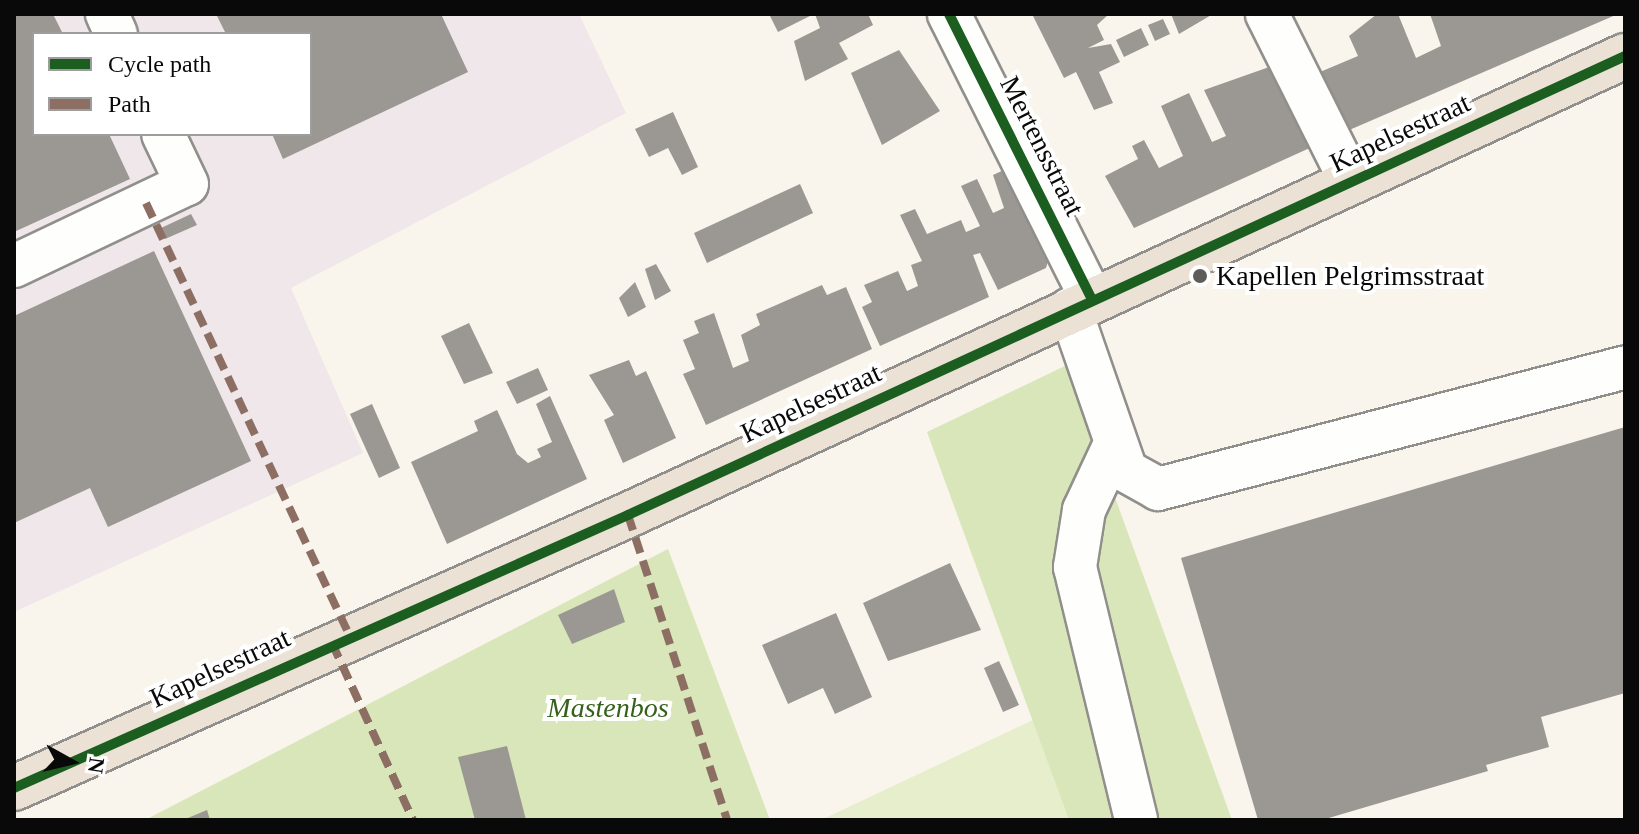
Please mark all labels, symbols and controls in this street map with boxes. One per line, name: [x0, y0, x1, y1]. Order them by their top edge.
legend: [32, 32, 312, 136]
text: Cycle path: [108, 51, 211, 77]
street label: Mertensstraat: [992, 70, 1092, 222]
street label: Kapelsestraat: [1325, 86, 1475, 180]
text: Path: [108, 91, 151, 117]
place label: Kapellen Pelgrimsstraat: [1216, 259, 1484, 293]
marker: Kapellen Pelgrimsstraat: [1191, 267, 1209, 285]
street label: Kapelsestraat: [736, 356, 886, 450]
street label: Kapelsestraat: [145, 621, 295, 715]
park label: Mastenbos: [547, 691, 669, 725]
north arrow: [32, 722, 112, 802]
text: N: [83, 756, 110, 775]

